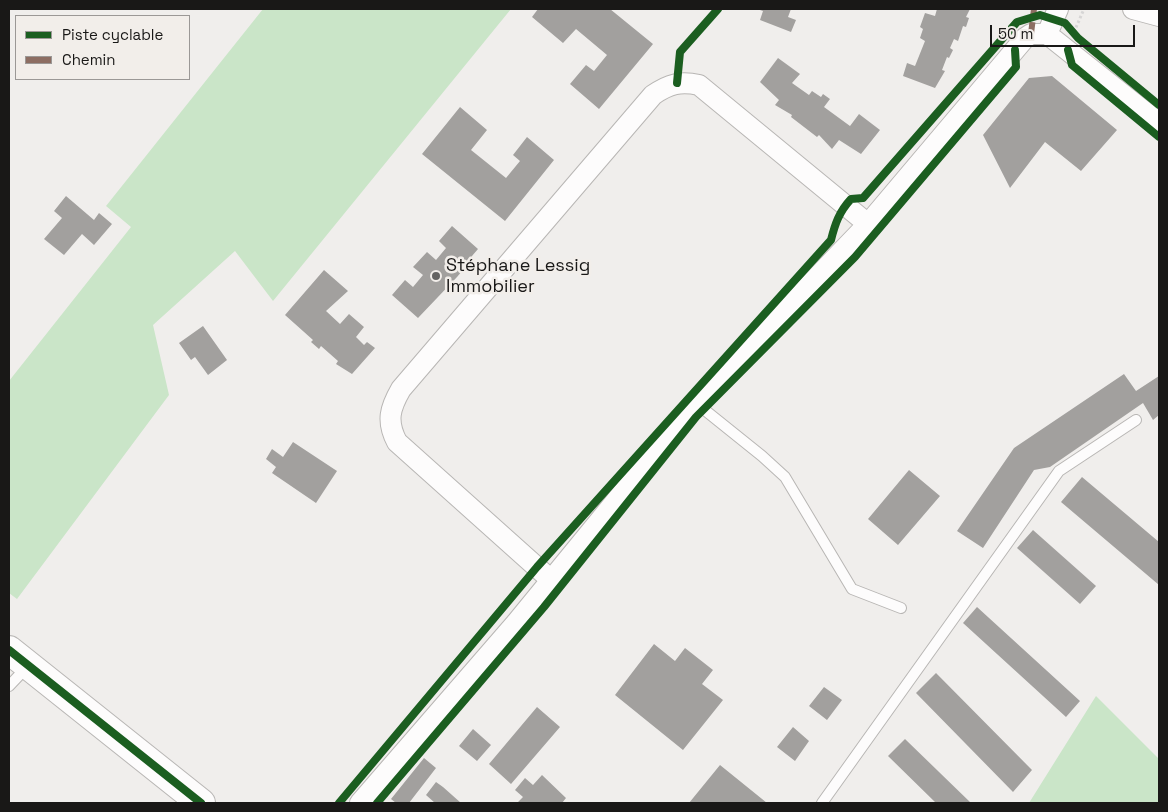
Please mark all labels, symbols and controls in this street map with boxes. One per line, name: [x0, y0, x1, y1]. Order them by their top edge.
legend: [15, 15, 190, 80]
scale bar: [993, 15, 1138, 47]
text: 50 m: [998, 24, 1033, 43]
text: Piste cyclable: [62, 25, 163, 44]
text: Chemin: [62, 50, 115, 69]
place label: Stéphane Lessig Immobilier: [446, 255, 590, 298]
marker: Stéphane Lessig Immobilier: [430, 270, 442, 282]

